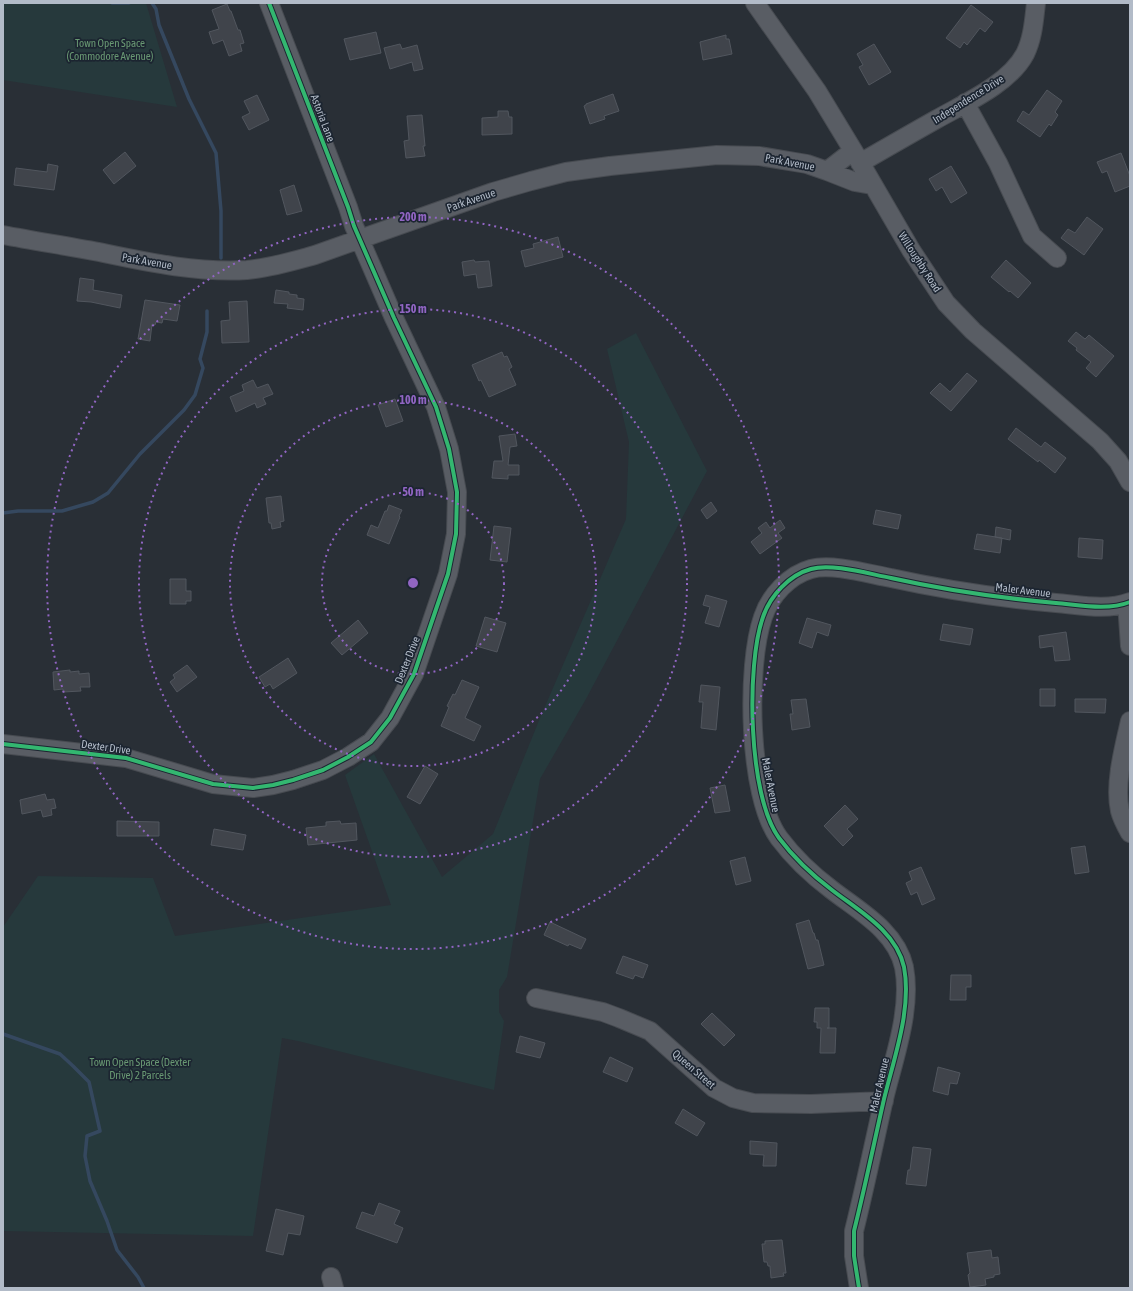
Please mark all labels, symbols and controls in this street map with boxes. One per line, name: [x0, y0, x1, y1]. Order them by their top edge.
park label: Town Open Space (Commodore Avenue): [67, 37, 154, 62]
street label: Independence Drive: [930, 72, 1006, 126]
street label: Astoria Lane: [309, 93, 337, 143]
street label: Park Avenue: [764, 151, 816, 173]
street label: Park Avenue: [445, 186, 497, 214]
text: 200 m: [399, 210, 427, 224]
street label: Willoughby Road: [896, 230, 944, 294]
street label: Park Avenue: [121, 251, 173, 271]
text: 150 m: [399, 302, 427, 316]
text: 100 m: [399, 393, 427, 407]
text: 50 m: [402, 485, 424, 499]
centre of rings: [406, 576, 420, 590]
street label: Maler Avenue: [995, 581, 1051, 599]
street label: Dexter Drive: [392, 635, 422, 685]
street label: Dexter Drive: [81, 738, 131, 756]
street label: Maler Avenue: [760, 757, 782, 813]
street label: Queen Street: [670, 1047, 718, 1091]
park label: Town Open Space (Dexter Drive) 2 Parcels: [89, 1056, 191, 1081]
street label: Maler Avenue: [867, 1057, 891, 1113]

